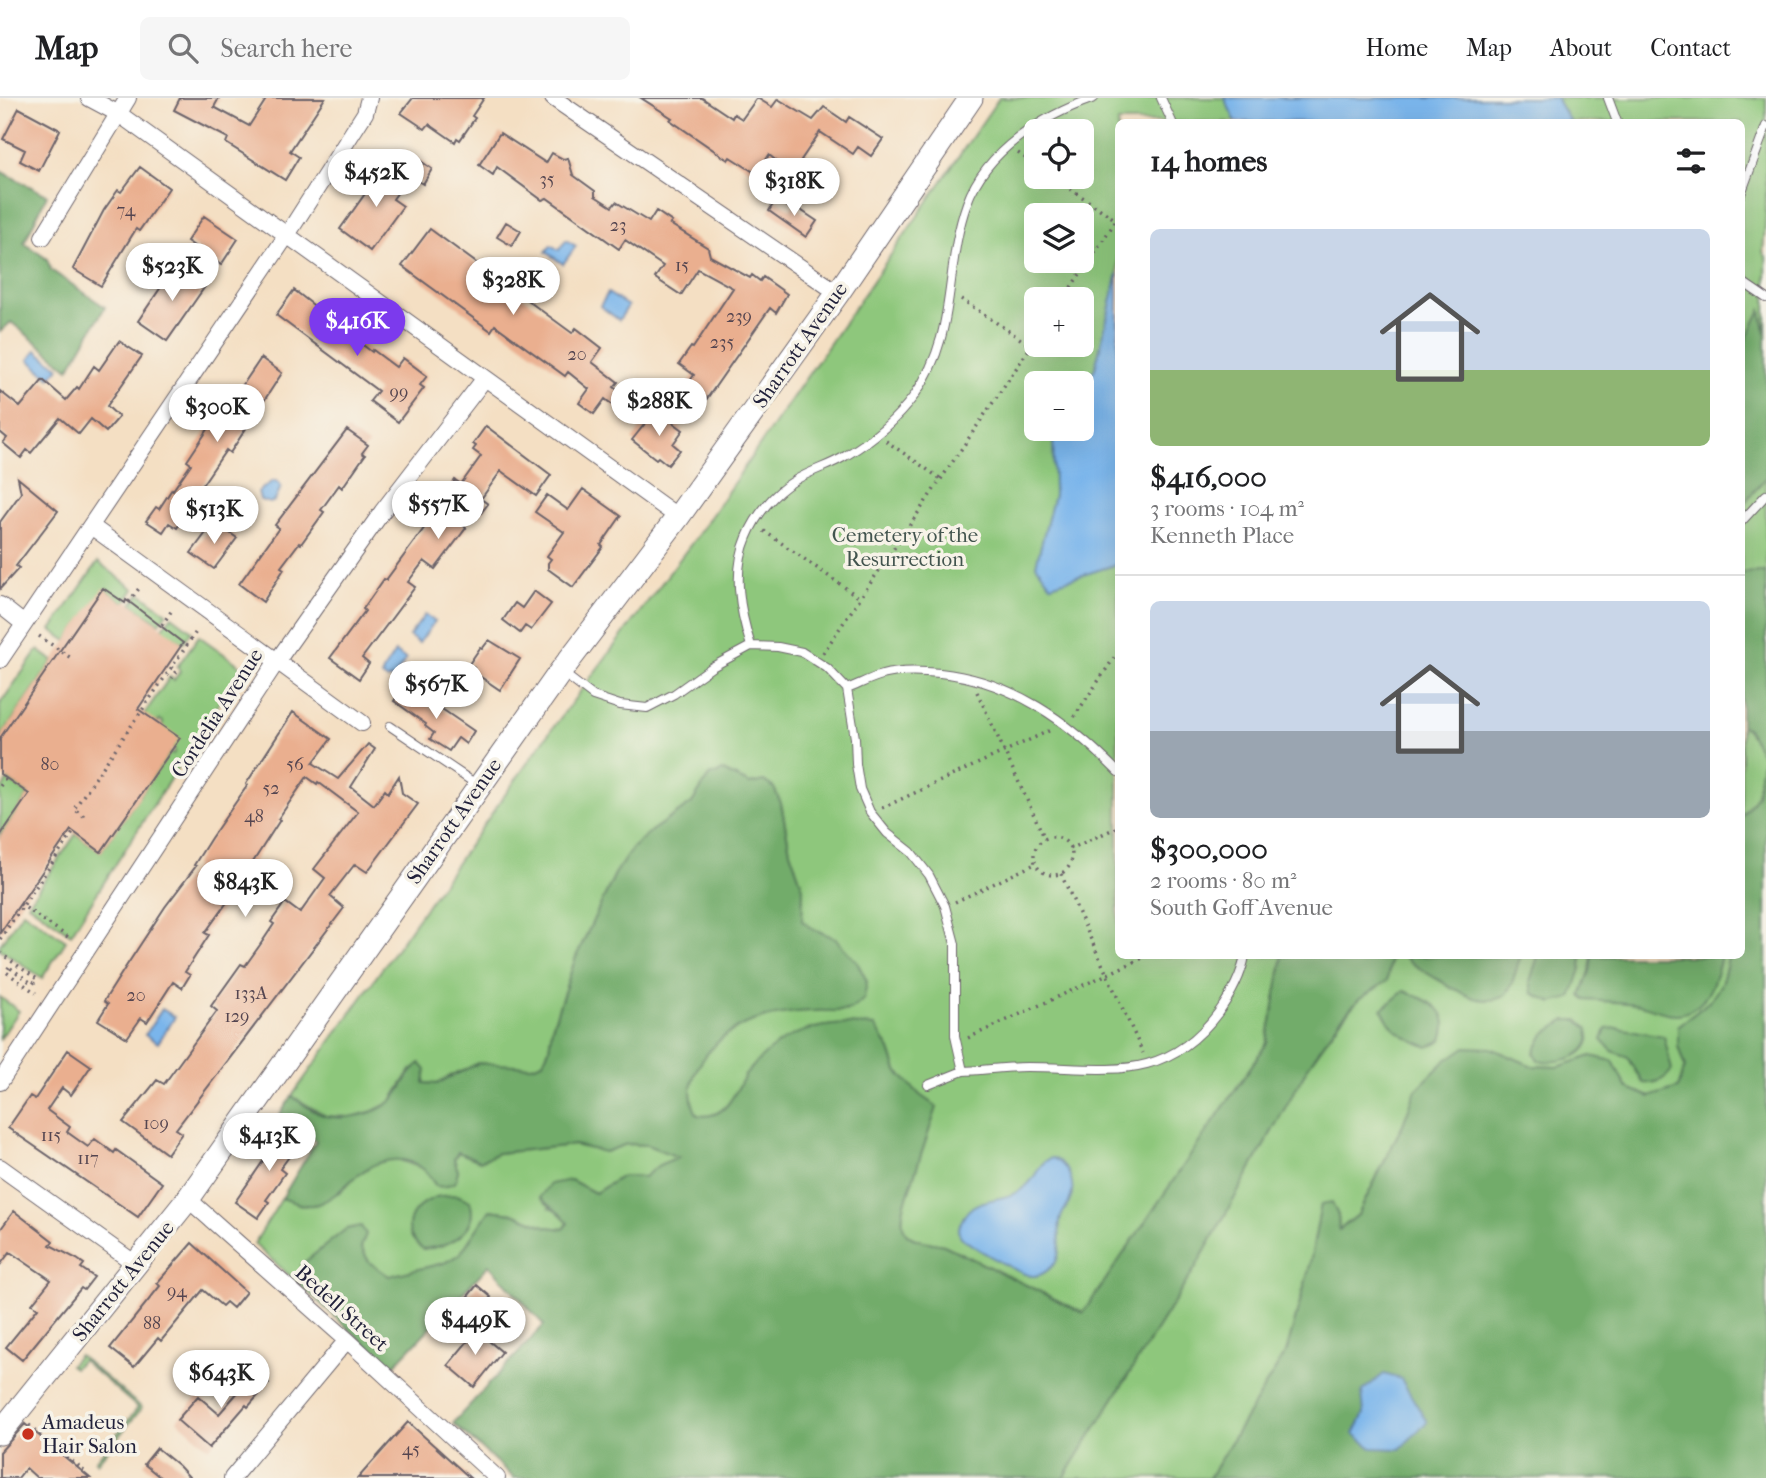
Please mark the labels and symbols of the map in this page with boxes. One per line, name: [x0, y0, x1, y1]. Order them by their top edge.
pin: $452K: [327, 150, 425, 209]
pin: $318K: [745, 158, 843, 218]
house number: 35: [539, 169, 555, 190]
house number: 74: [117, 200, 136, 221]
house number: 23: [610, 215, 626, 236]
pin: $523K: [123, 244, 221, 303]
house number: 15: [675, 255, 689, 276]
pin: $328K: [464, 258, 562, 317]
street label: Sharrott Avenue: [748, 278, 852, 412]
pin: $416K: [308, 299, 406, 358]
house number: 239: [726, 306, 752, 327]
house number: 235: [710, 332, 734, 353]
house number: 20: [567, 344, 587, 365]
pin: $288K: [610, 378, 708, 438]
house number: 99: [390, 382, 408, 403]
pin: $300K: [168, 384, 266, 444]
pin: $557K: [389, 482, 487, 541]
pin: $513K: [165, 486, 263, 546]
park label: Cemetery of the Resurrection: [832, 523, 978, 571]
street label: Cordelia Avenue: [166, 644, 268, 782]
pin: $567K: [387, 662, 485, 721]
house number: 80: [41, 754, 59, 775]
house number: 56: [286, 754, 304, 775]
street label: Sharrott Avenue: [402, 754, 506, 888]
house number: 52: [262, 778, 280, 799]
house number: 48: [244, 806, 264, 827]
pin: $843K: [196, 860, 294, 919]
house number: 133A: [235, 983, 268, 1004]
house number: 20: [126, 985, 146, 1006]
house number: 129: [224, 1006, 250, 1027]
house number: 109: [143, 1113, 169, 1134]
pin: $413K: [220, 1114, 318, 1173]
house number: 115: [41, 1125, 61, 1146]
house number: 117: [77, 1148, 99, 1169]
street label: Sharrott Avenue: [67, 1216, 179, 1346]
street label: Bedell Street: [290, 1260, 394, 1357]
house number: 94: [167, 1281, 187, 1302]
pin: $449K: [426, 1298, 524, 1357]
house number: 88: [143, 1313, 161, 1334]
pin: $643K: [172, 1350, 270, 1410]
place label: Amadeus Hair Salon: [41, 1410, 137, 1458]
marker: Amadeus Hair Salon: [20, 1426, 36, 1442]
house number: 45: [402, 1439, 420, 1460]

